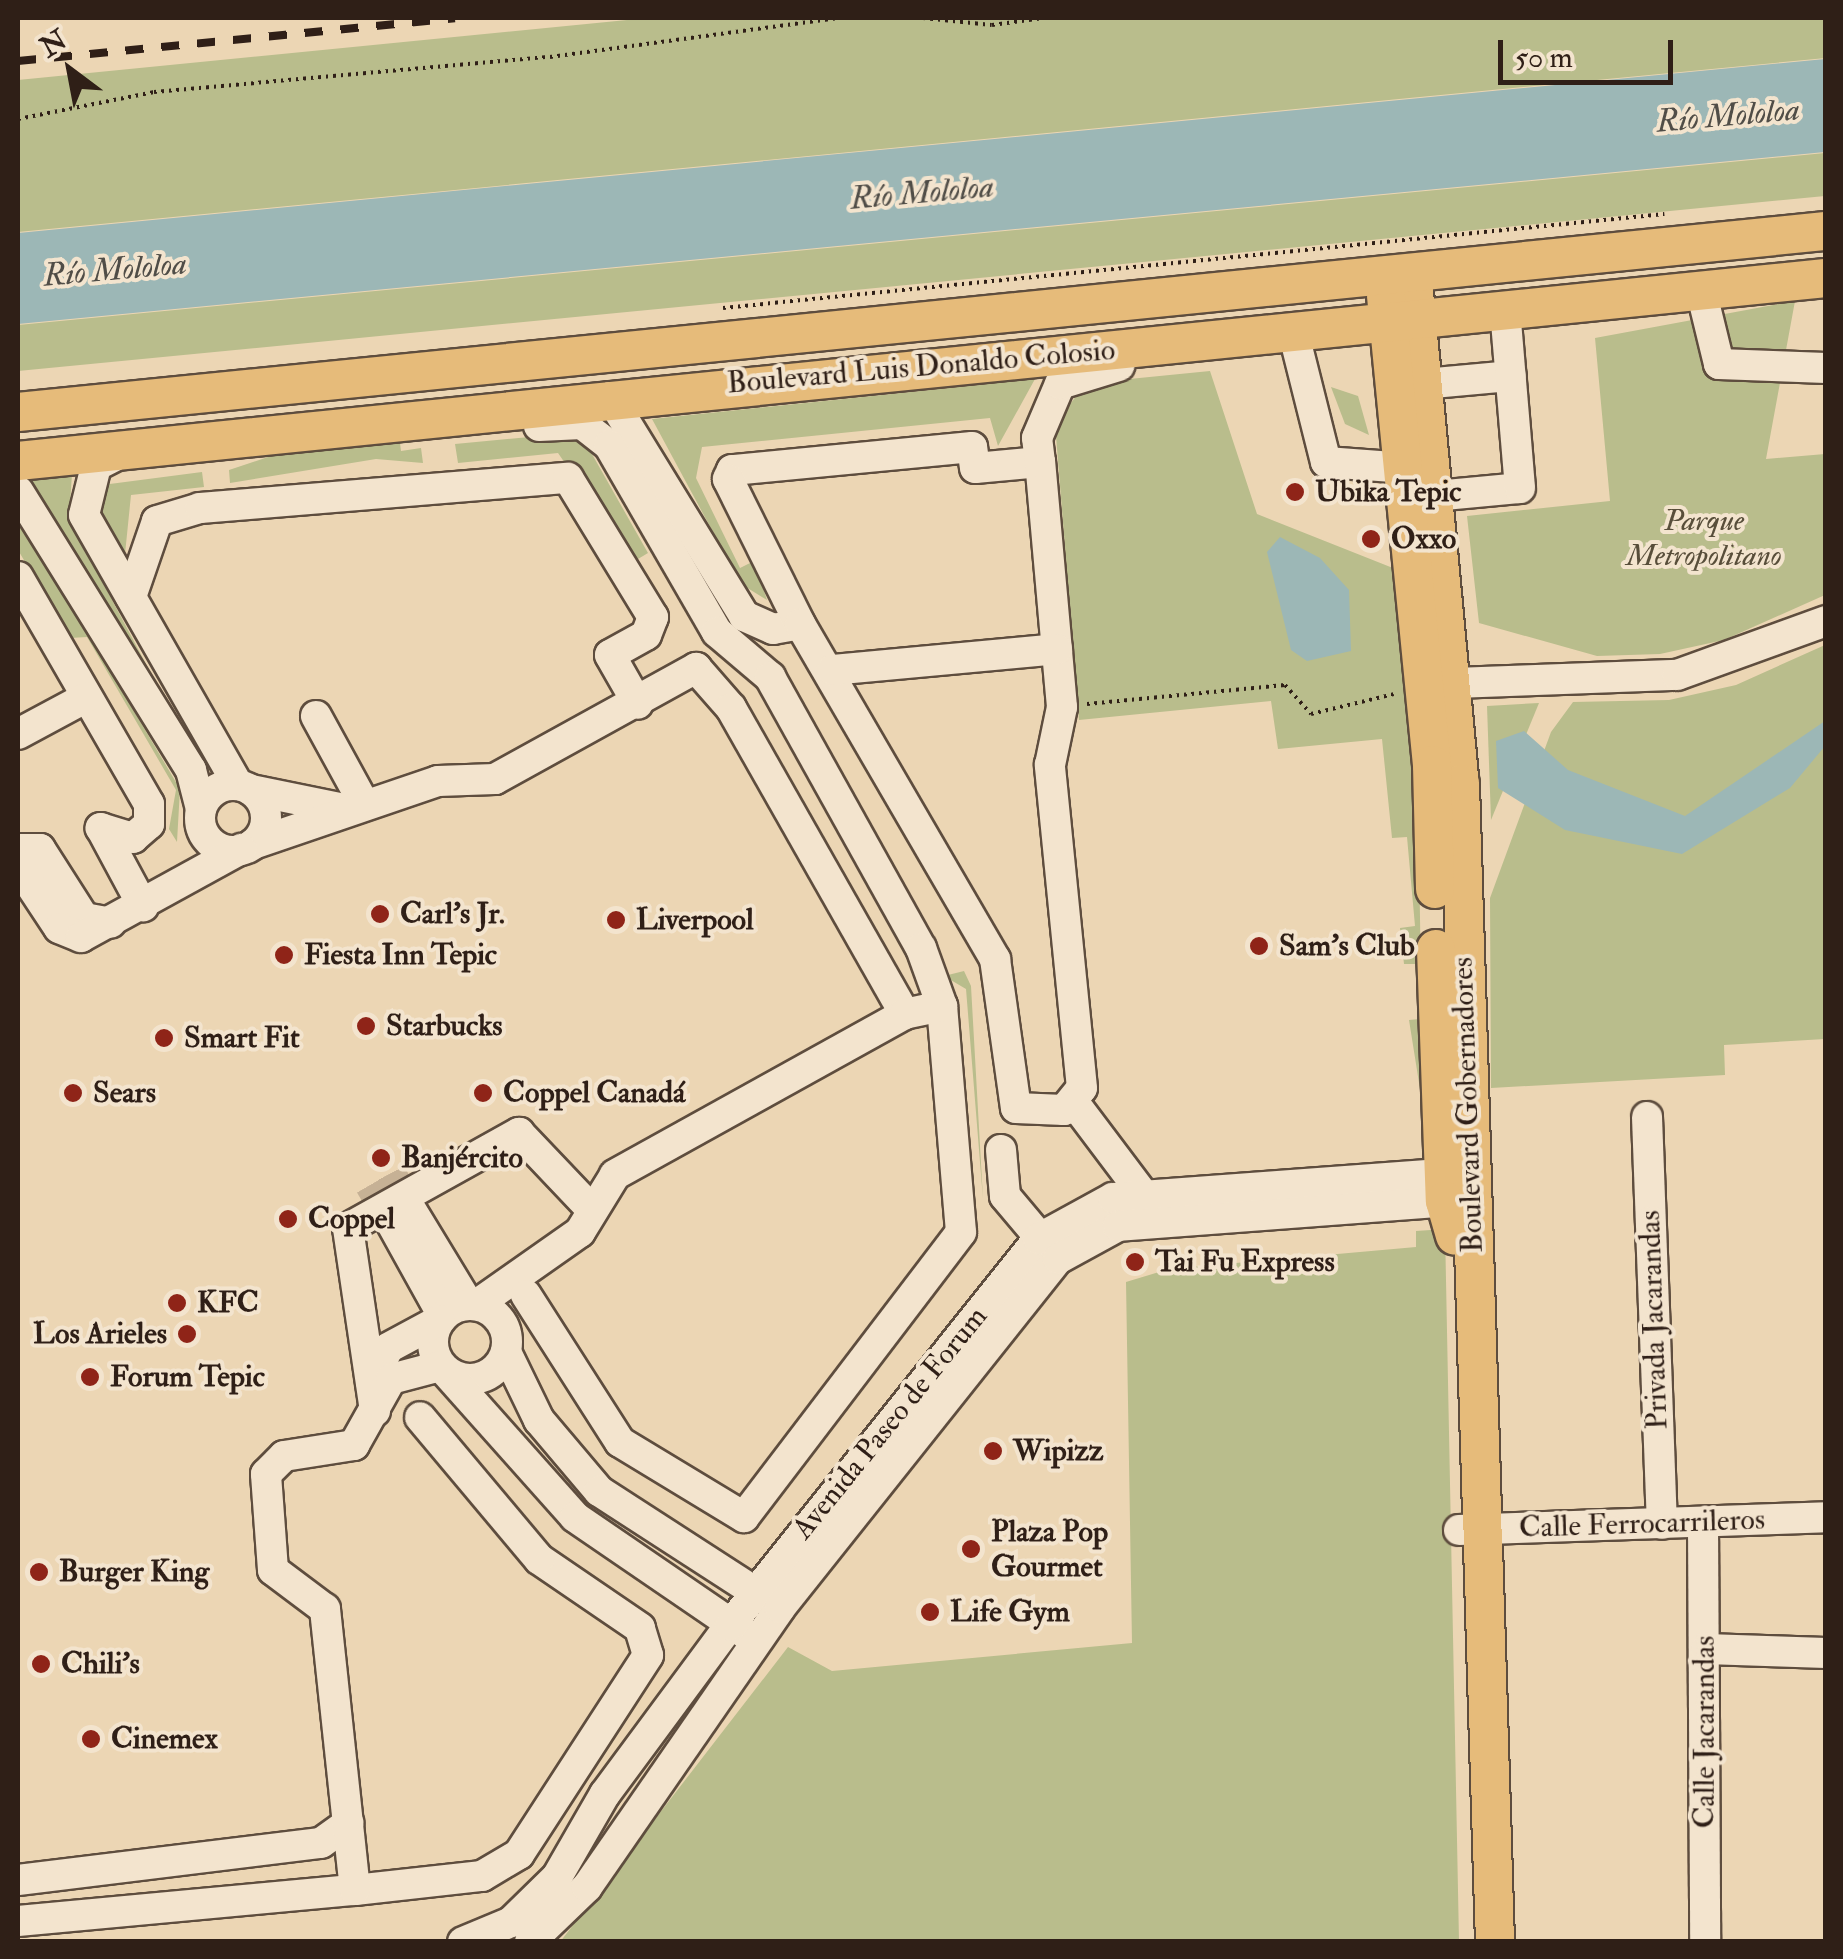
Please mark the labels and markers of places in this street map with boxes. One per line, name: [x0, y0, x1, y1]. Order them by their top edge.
place label: Ubika Tepic: [1315, 474, 1461, 510]
marker: Ubika Tepic: [1284, 481, 1306, 503]
place label: Oxxo: [1391, 521, 1456, 557]
marker: Oxxo: [1360, 528, 1382, 550]
place label: Carl's Jr.: [400, 896, 505, 932]
place label: Liverpool: [636, 902, 754, 938]
marker: Carl's Jr.: [369, 903, 391, 925]
marker: Liverpool: [605, 909, 627, 931]
place label: Sam's Club: [1279, 928, 1415, 964]
marker: Sam's Club: [1248, 935, 1270, 957]
place label: Fiesta Inn Tepic: [304, 937, 497, 973]
marker: Fiesta Inn Tepic: [273, 944, 295, 966]
place label: Starbucks: [386, 1008, 503, 1044]
marker: Starbucks: [355, 1015, 377, 1037]
place label: Smart Fit: [184, 1020, 300, 1056]
marker: Smart Fit: [153, 1027, 175, 1049]
place label: Sears: [93, 1075, 156, 1111]
place label: Coppel Canadá: [503, 1075, 685, 1111]
marker: Sears: [62, 1082, 84, 1104]
marker: Coppel Canadá: [472, 1082, 494, 1104]
place label: Banjército: [401, 1140, 523, 1176]
marker: Banjército: [370, 1147, 392, 1169]
place label: Coppel: [308, 1201, 395, 1237]
marker: Coppel: [277, 1208, 299, 1230]
place label: Tai Fu Express: [1155, 1244, 1335, 1280]
marker: Tai Fu Express: [1124, 1251, 1146, 1273]
place label: KFC: [197, 1285, 259, 1321]
marker: KFC: [166, 1292, 188, 1314]
place label: Los Arieles: [33, 1316, 167, 1352]
marker: Los Arieles: [176, 1323, 198, 1345]
place label: Forum Tepic: [110, 1359, 265, 1395]
marker: Forum Tepic: [79, 1366, 101, 1388]
place label: Wipizz: [1013, 1433, 1103, 1469]
marker: Wipizz: [982, 1440, 1004, 1462]
place label: Plaza Pop Gourmet: [991, 1514, 1108, 1584]
marker: Plaza Pop Gourmet: [960, 1538, 982, 1560]
place label: Burger King: [59, 1554, 209, 1590]
marker: Burger King: [28, 1561, 50, 1583]
place label: Life Gym: [950, 1594, 1070, 1630]
marker: Life Gym: [919, 1601, 941, 1623]
place label: Chili's: [61, 1646, 140, 1682]
marker: Chili's: [30, 1653, 52, 1675]
place label: Cinemex: [111, 1721, 218, 1757]
marker: Cinemex: [80, 1728, 102, 1750]

